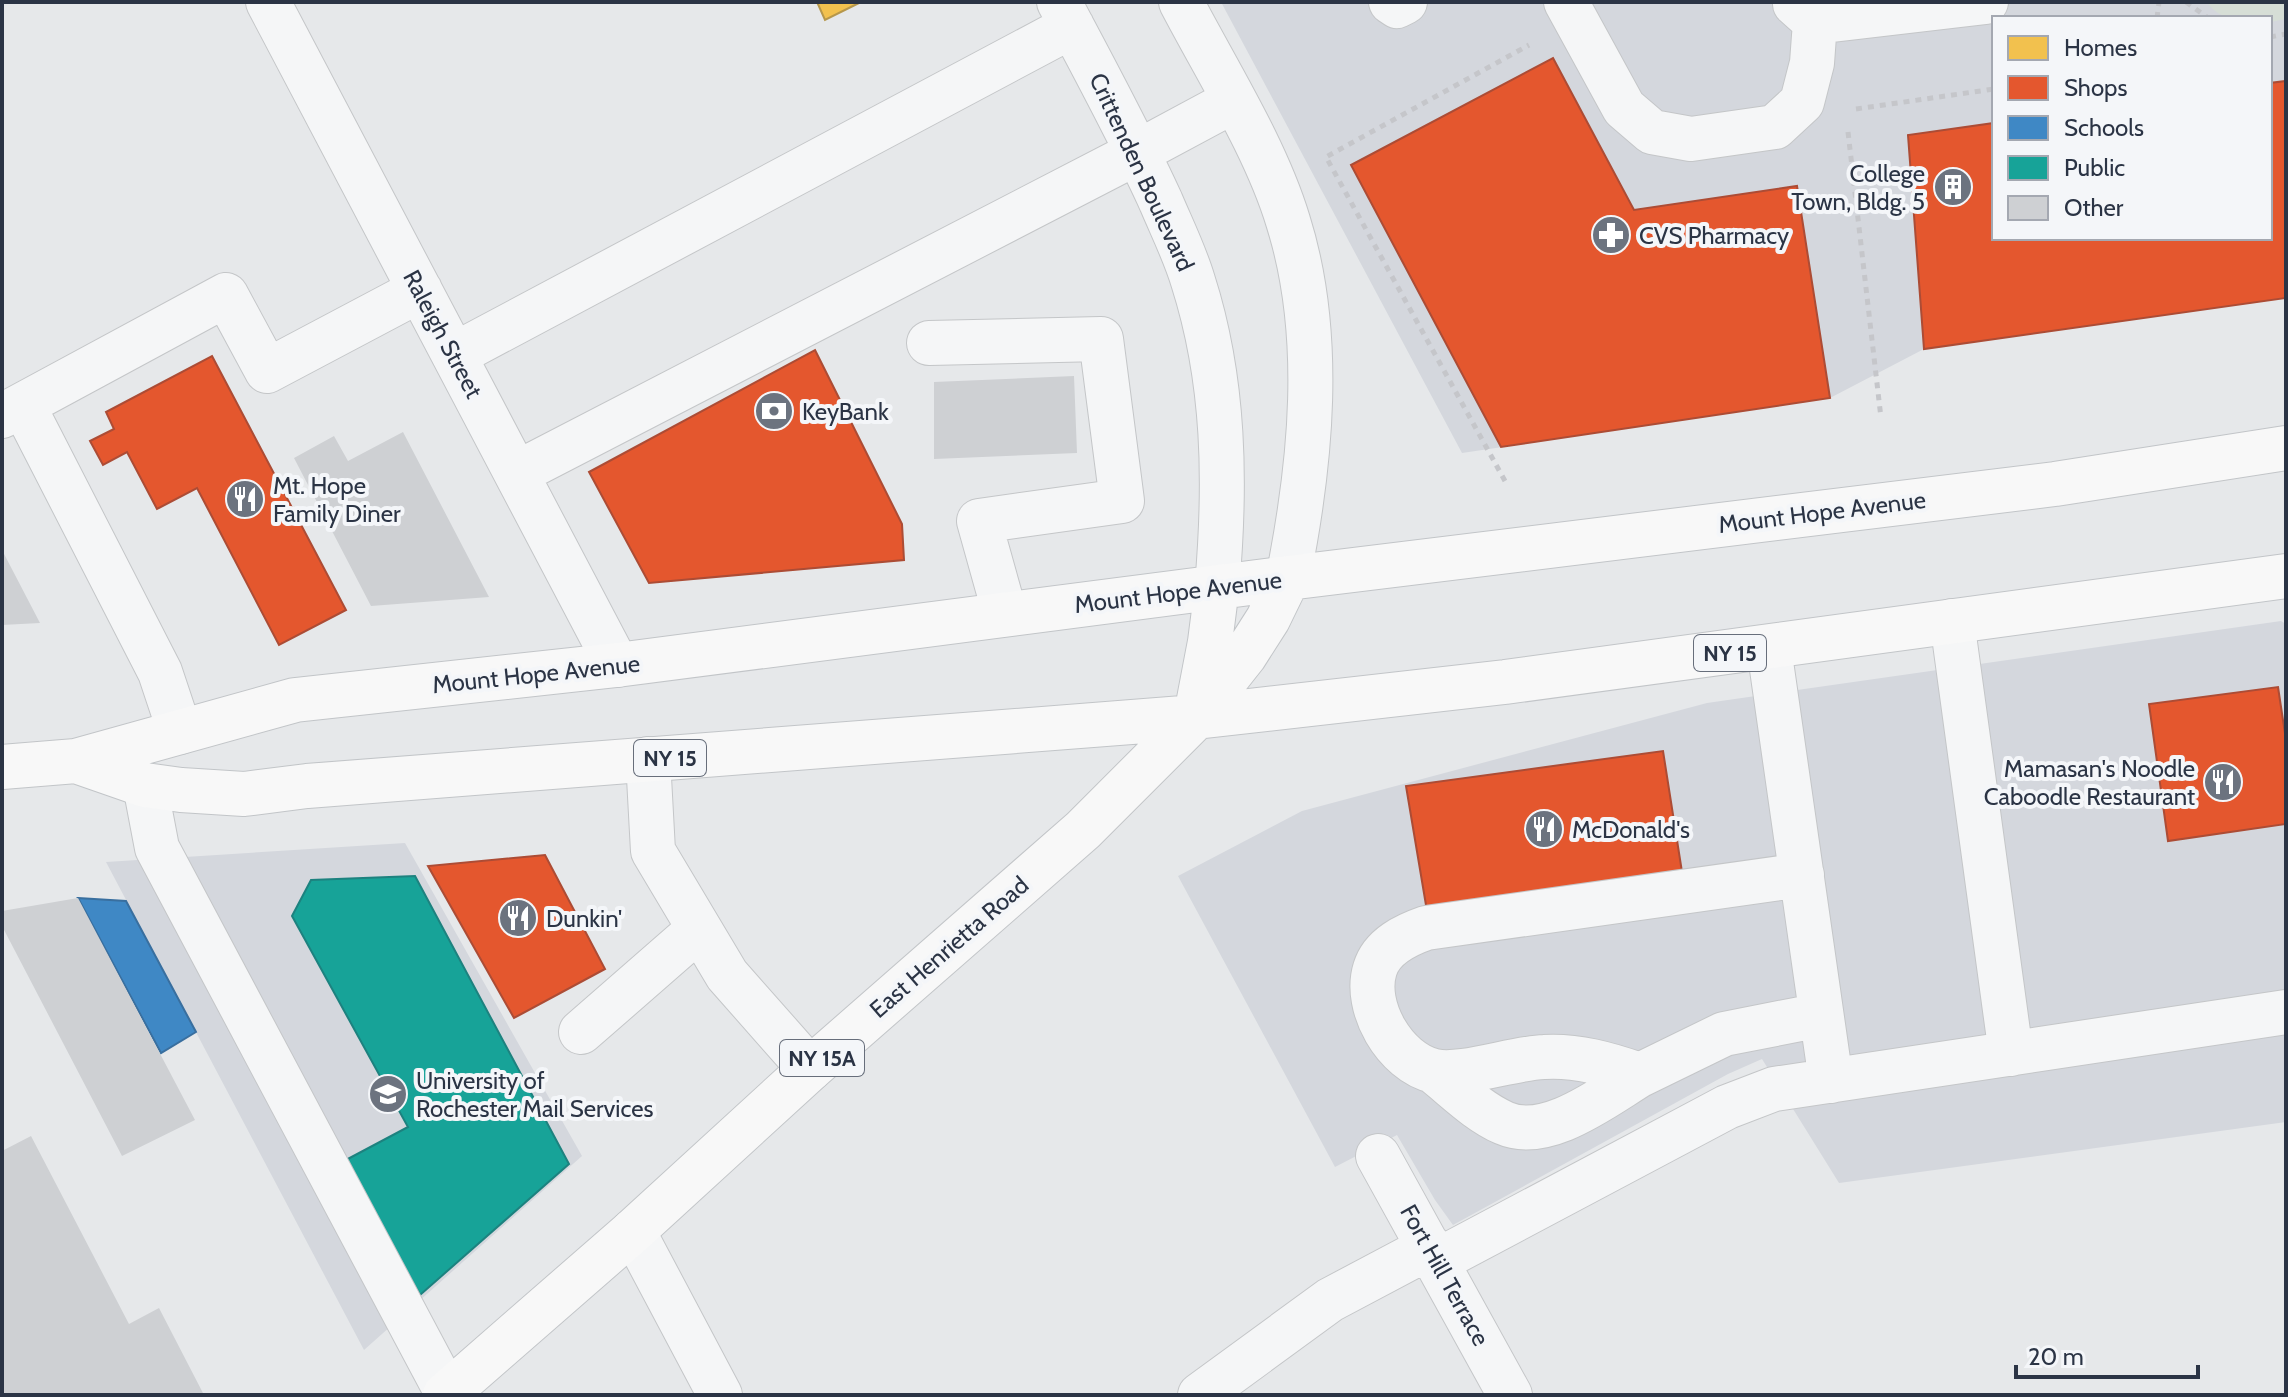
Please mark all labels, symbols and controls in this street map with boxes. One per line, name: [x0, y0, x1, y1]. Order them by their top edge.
legend: [1992, 16, 2272, 240]
text: Homes: [2064, 33, 2137, 62]
street label: Crittenden Boulevard: [1083, 68, 1201, 276]
text: Shops: [2064, 73, 2127, 102]
text: Schools: [2064, 113, 2144, 142]
text: Public: [2064, 153, 2125, 182]
place label: College Town, Bldg. 5: [1791, 159, 1925, 216]
building icon: College Town, Bldg. 5: [1932, 166, 1974, 208]
text: Other: [2064, 193, 2124, 222]
pharmacy icon: CVS Pharmacy: [1590, 214, 1632, 256]
place label: CVS Pharmacy: [1639, 221, 1789, 250]
street label: Raleigh Street: [397, 265, 489, 403]
bank icon: KeyBank: [753, 390, 795, 432]
place label: KeyBank: [802, 397, 889, 426]
place label: Mt. Hope Family Diner: [273, 471, 401, 528]
restaurant icon: Mt. Hope Family Diner: [224, 478, 266, 520]
street label: Mount Hope Avenue: [1717, 485, 1927, 539]
street label: Mount Hope Avenue: [1073, 565, 1283, 619]
road number: NY 15: [1694, 635, 1766, 671]
street label: Mount Hope Avenue: [431, 649, 641, 699]
road number: NY 15: [634, 740, 706, 776]
place label: Mamasan's Noodle Caboodle Restaurant: [1984, 754, 2195, 811]
restaurant icon: Mamasan's Noodle Caboodle Restaurant: [2202, 761, 2244, 803]
restaurant icon: McDonald's: [1523, 808, 1565, 850]
place label: McDonald's: [1572, 815, 1690, 844]
street label: East Henrietta Road: [864, 870, 1034, 1024]
restaurant icon: Dunkin': [497, 897, 539, 939]
place label: Dunkin': [546, 904, 622, 933]
road number: NY 15A: [780, 1040, 864, 1076]
place label: University of Rochester Mail Services: [416, 1066, 653, 1123]
school or university icon: University of Rochester Mail Services: [367, 1073, 409, 1115]
street label: Fort Hill Terrace: [1394, 1199, 1496, 1351]
scale bar: [2016, 1329, 2198, 1379]
text: 20 m: [2028, 1342, 2084, 1371]

